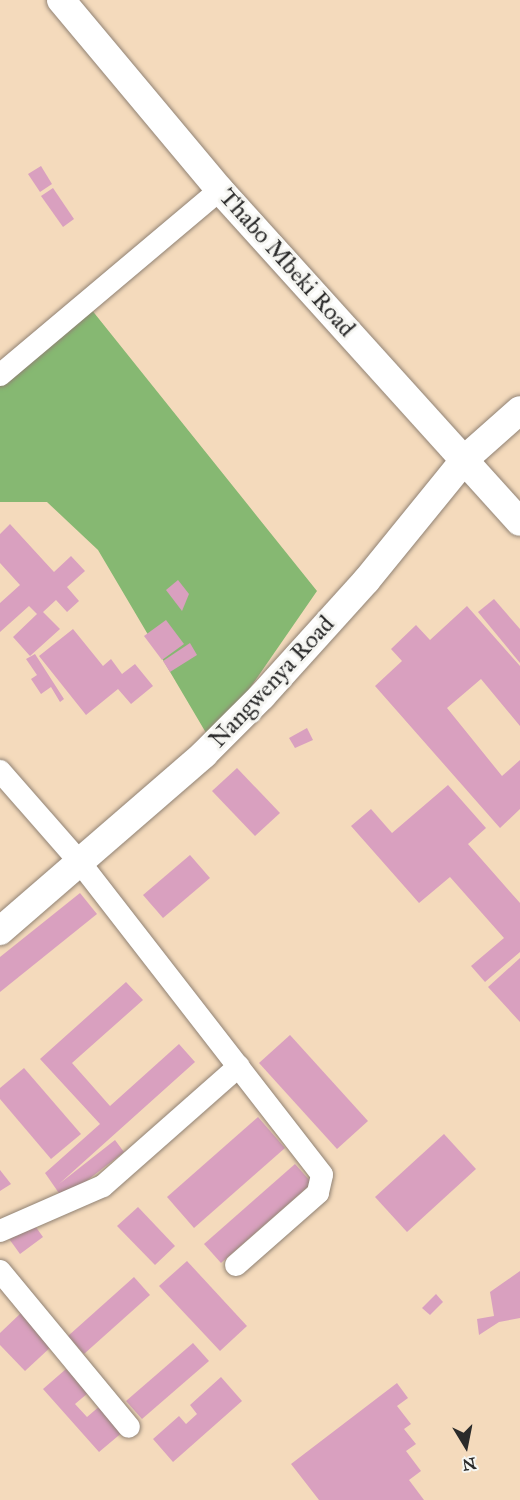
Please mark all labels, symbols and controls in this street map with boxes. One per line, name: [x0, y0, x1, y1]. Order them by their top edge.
street label: Thabo Mbeki Road: [213, 183, 361, 343]
street label: Nangwenya Road: [203, 610, 341, 754]
north arrow: [436, 1416, 496, 1476]
text: N: [461, 1454, 478, 1475]

